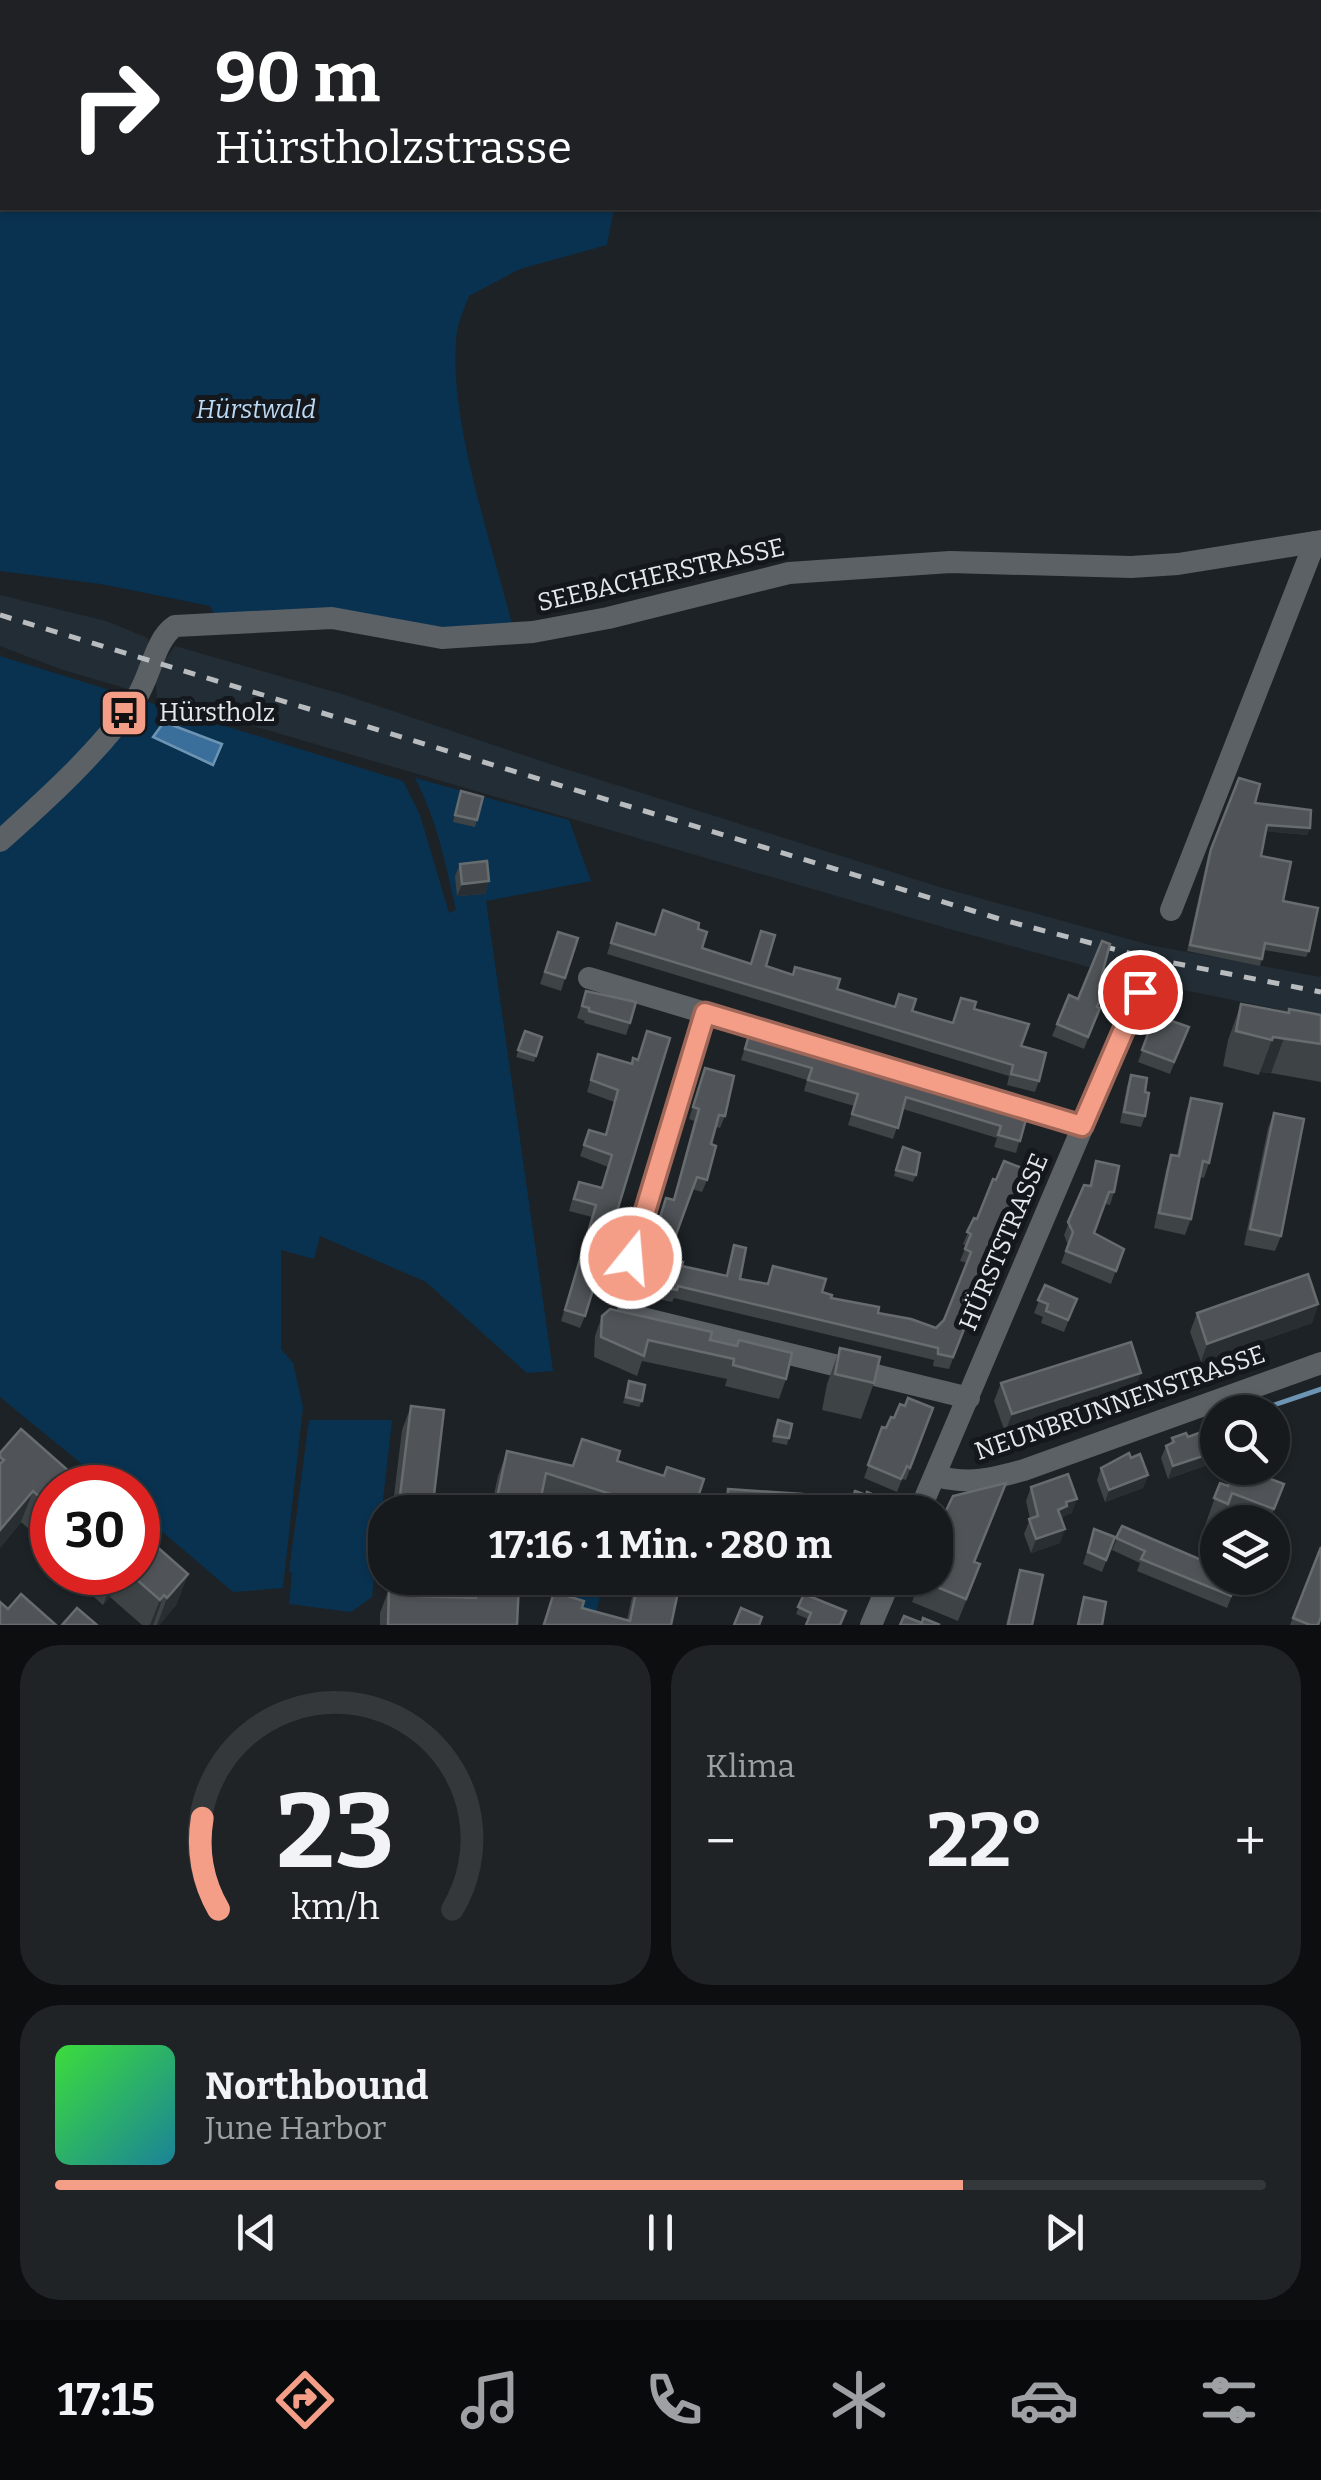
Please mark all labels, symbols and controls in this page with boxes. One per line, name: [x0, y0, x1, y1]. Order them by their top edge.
text: 90 m: [215, 36, 380, 120]
icon: right: [50, 40, 180, 170]
text: Hürstholzstrasse: [215, 121, 572, 175]
park label: Hürstwald: [196, 395, 316, 425]
street label: SEEBACHERSTRASSE: [535, 532, 787, 618]
bus stop icon: Hürstholz: [98, 687, 150, 739]
place label: Hürstholz: [159, 698, 275, 728]
pin: [1098, 950, 1183, 1035]
icon: arrive: [1113, 965, 1168, 1020]
street label: HÜRSTSTRASSE: [953, 1149, 1055, 1335]
position arrow: [579, 1206, 683, 1310]
street label: NEUNBRUNNENSTRASSE: [971, 1339, 1269, 1467]
map controls: [1200, 1395, 1290, 1595]
button: search: [1200, 1395, 1290, 1485]
speed limit sign: 30: [30, 1465, 160, 1595]
button: layers: [1200, 1505, 1290, 1595]
text: 17:16 · 1 Min. · 280 m: [489, 1522, 832, 1568]
text: Klima: [706, 1747, 795, 1785]
text: 23: [276, 1770, 394, 1895]
text: 22°: [926, 1796, 1044, 1886]
text: −: [706, 1809, 736, 1875]
text: +: [1235, 1809, 1266, 1875]
text: km/h: [291, 1886, 379, 1928]
text: Northbound: [205, 2063, 428, 2109]
text: June Harbor: [205, 2109, 386, 2147]
icon: previous: [229, 2205, 284, 2260]
icon: pause: [633, 2205, 688, 2260]
icon: next: [1037, 2205, 1092, 2260]
icon: directions: [270, 2365, 340, 2435]
icon: music: [455, 2365, 525, 2435]
icon: phone: [639, 2365, 709, 2435]
icon: climate: [824, 2365, 894, 2435]
icon: car: [1009, 2365, 1079, 2435]
icon: filters: [1194, 2365, 1264, 2435]
text: 17:15: [57, 2373, 155, 2427]

